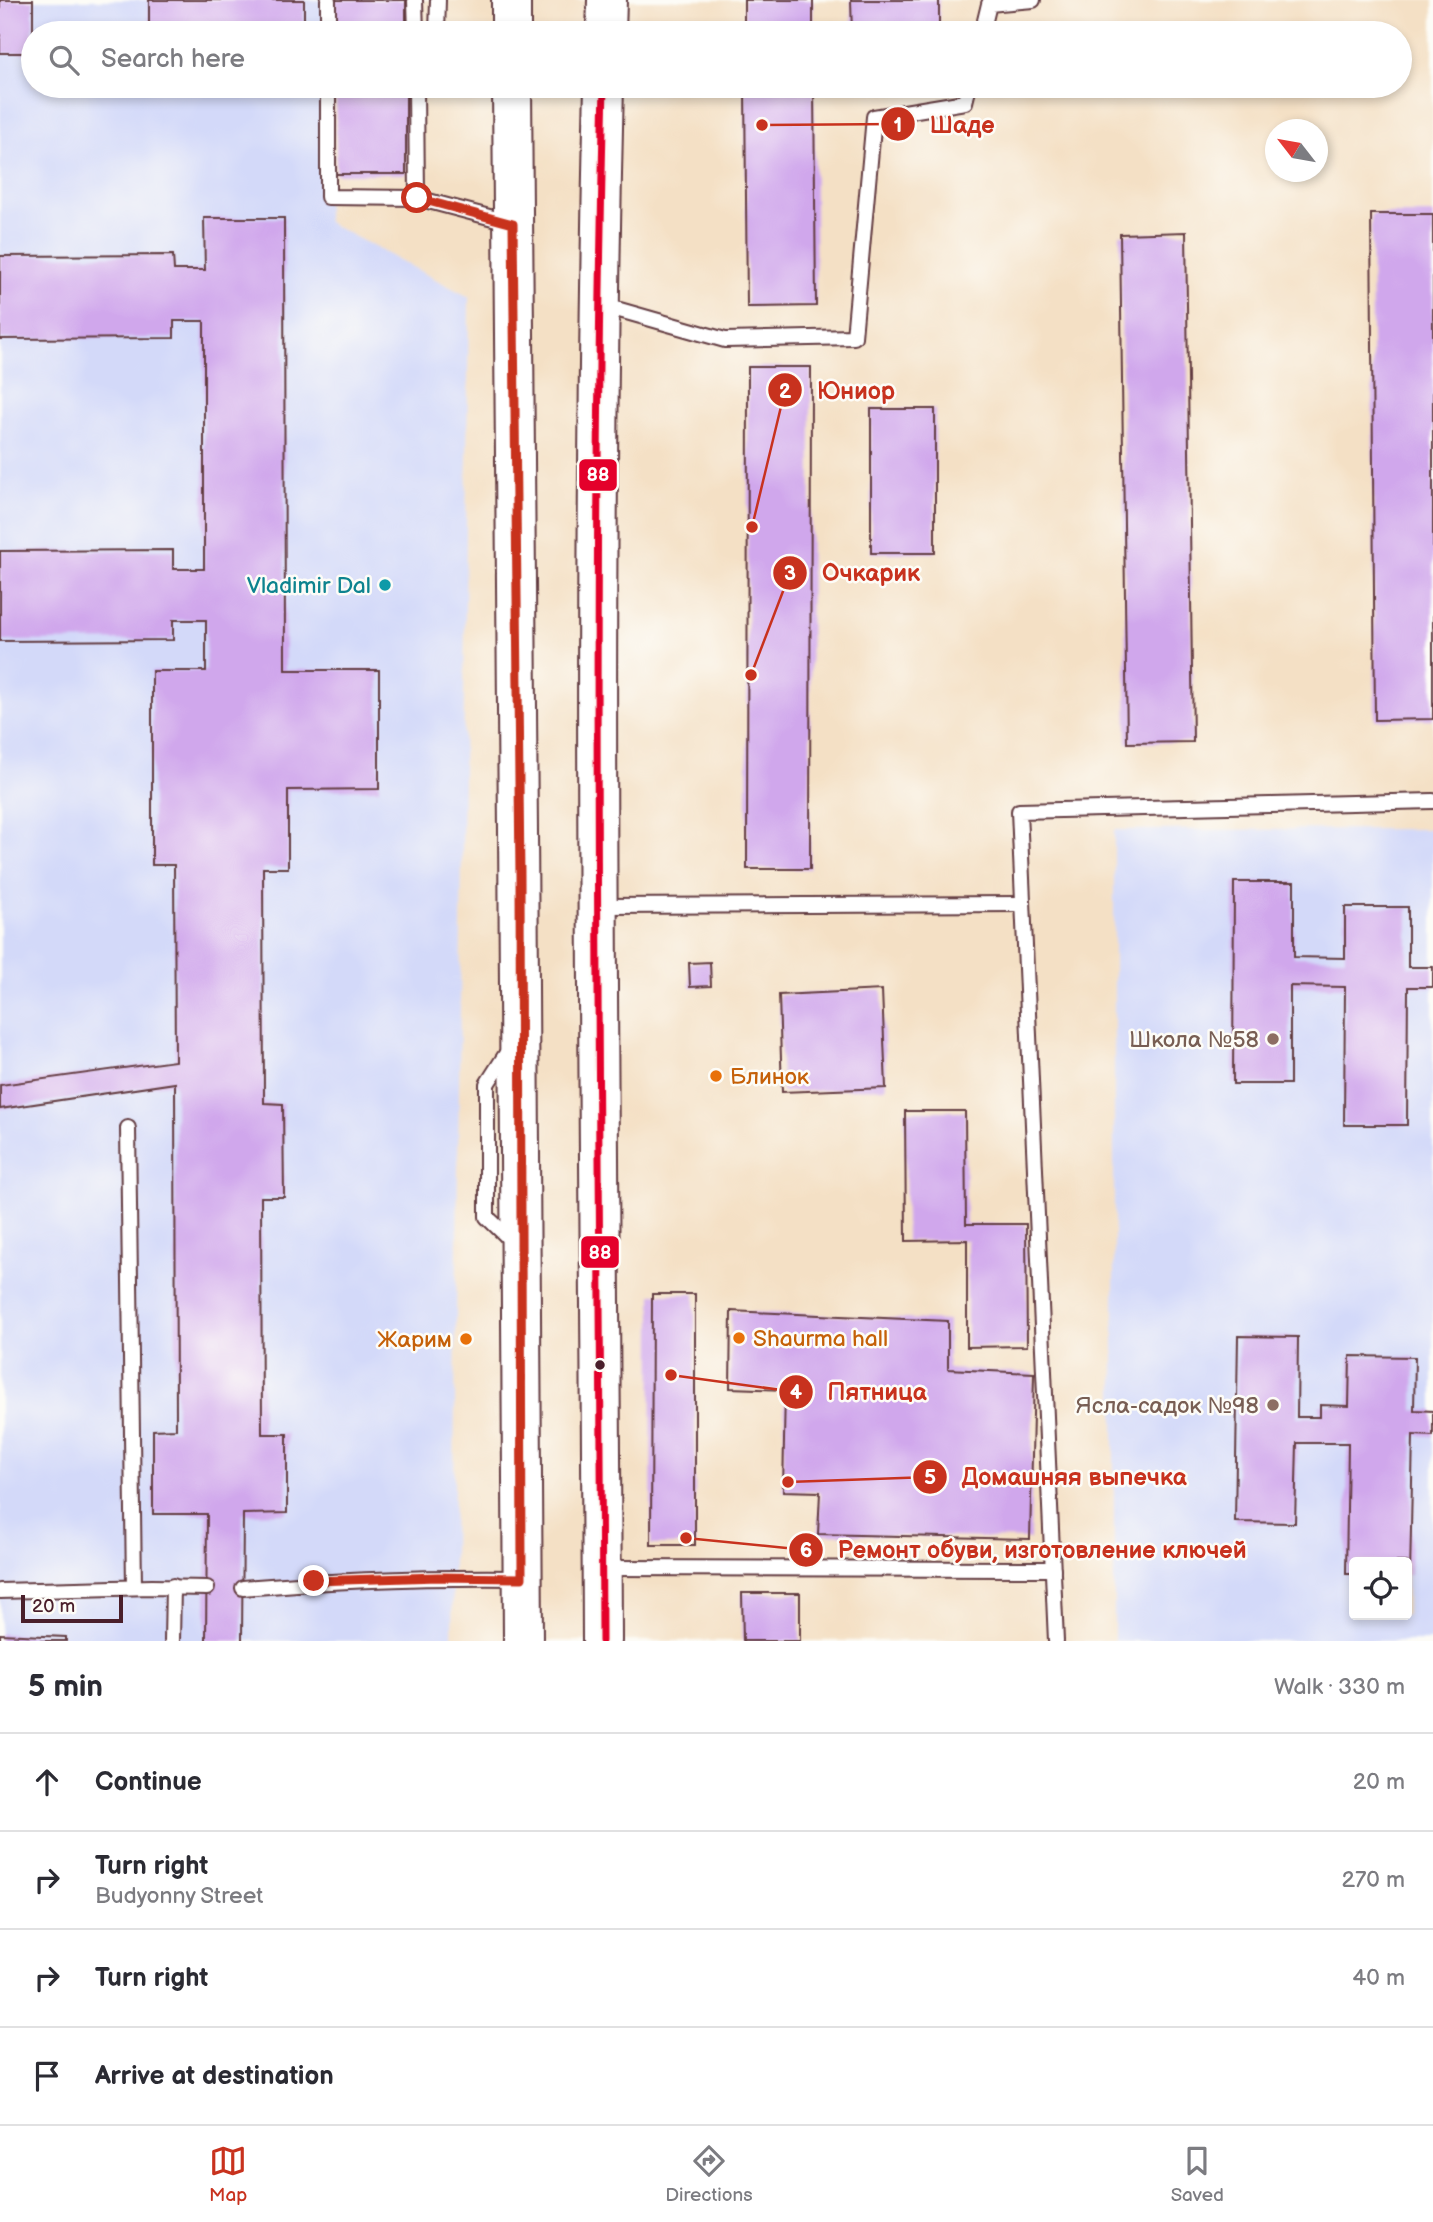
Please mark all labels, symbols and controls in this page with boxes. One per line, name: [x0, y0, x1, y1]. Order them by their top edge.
search box: [21, 21, 1412, 98]
icon: search: [45, 41, 83, 79]
text: Search here: [101, 44, 245, 75]
callout: Шаде: [880, 102, 1009, 147]
text: Шаде: [929, 111, 995, 140]
text: 1: [894, 113, 902, 138]
north arrow: [1265, 119, 1328, 182]
route start: [401, 182, 432, 213]
callout: Юниор: [768, 368, 909, 413]
text: Юниор: [817, 377, 895, 406]
text: 2: [779, 379, 792, 404]
line badge: 88: [578, 458, 618, 492]
text: 88: [587, 464, 609, 487]
callout: Очкарик: [773, 550, 934, 595]
text: Очкарик: [822, 559, 921, 588]
text: 3: [784, 561, 796, 586]
place label: Vladimir Dal: [247, 572, 371, 600]
marker: Vladimir Dal: [377, 577, 393, 593]
place label: Школа №58: [1129, 1026, 1259, 1054]
marker: Школа №58: [1265, 1031, 1281, 1047]
place label: Блинок: [730, 1063, 810, 1091]
marker: Блинок: [708, 1068, 724, 1084]
line badge: 88: [580, 1235, 620, 1269]
text: 88: [589, 1242, 611, 1265]
place label: Shaurma hall: [753, 1325, 888, 1353]
place label: Жарим: [377, 1326, 452, 1354]
marker: Shaurma hall: [731, 1330, 747, 1346]
marker: Жарим: [458, 1331, 474, 1347]
unlabelled marker: [593, 1358, 607, 1372]
callout: Пятница: [778, 1369, 940, 1414]
text: Пятница: [827, 1378, 928, 1407]
text: 4: [790, 1380, 803, 1405]
place label: Ясла-садок №98: [1076, 1392, 1259, 1420]
marker: Ясла-садок №98: [1265, 1397, 1281, 1413]
callout: Домашняя выпечка: [913, 1454, 1201, 1499]
text: Домашняя выпечка: [961, 1463, 1188, 1492]
text: 5: [924, 1465, 936, 1490]
callout: Ремонт обуви, изготовление ключей: [789, 1527, 1261, 1572]
text: Ремонт обуви, изготовление ключей: [837, 1536, 1247, 1565]
text: 6: [800, 1538, 812, 1563]
map controls: [1349, 1557, 1412, 1620]
button: locate: [1349, 1557, 1412, 1620]
route end: [298, 1565, 329, 1596]
scale bar: [21, 1592, 122, 1624]
text: 20 m: [32, 1595, 75, 1618]
text: 5 min: [28, 1669, 103, 1705]
text: Walk · 330 m: [1274, 1673, 1405, 1701]
icon: ahead: [28, 1763, 66, 1801]
text: Continue: [95, 1767, 202, 1798]
text: 20 m: [1353, 1768, 1405, 1796]
text: Turn right: [95, 1851, 208, 1882]
icon: right: [28, 1861, 66, 1899]
text: 270 m: [1341, 1866, 1405, 1894]
text: Budyonny Street: [95, 1882, 263, 1910]
icon: right: [28, 1959, 66, 1997]
text: Turn right: [95, 1963, 208, 1994]
text: 40 m: [1352, 1964, 1405, 1992]
icon: arrive: [28, 2057, 66, 2095]
text: Arrive at destination: [95, 2061, 334, 2092]
tab: Map: [209, 2142, 247, 2207]
tab: Directions: [665, 2142, 753, 2207]
tab: Saved: [1171, 2142, 1224, 2207]

